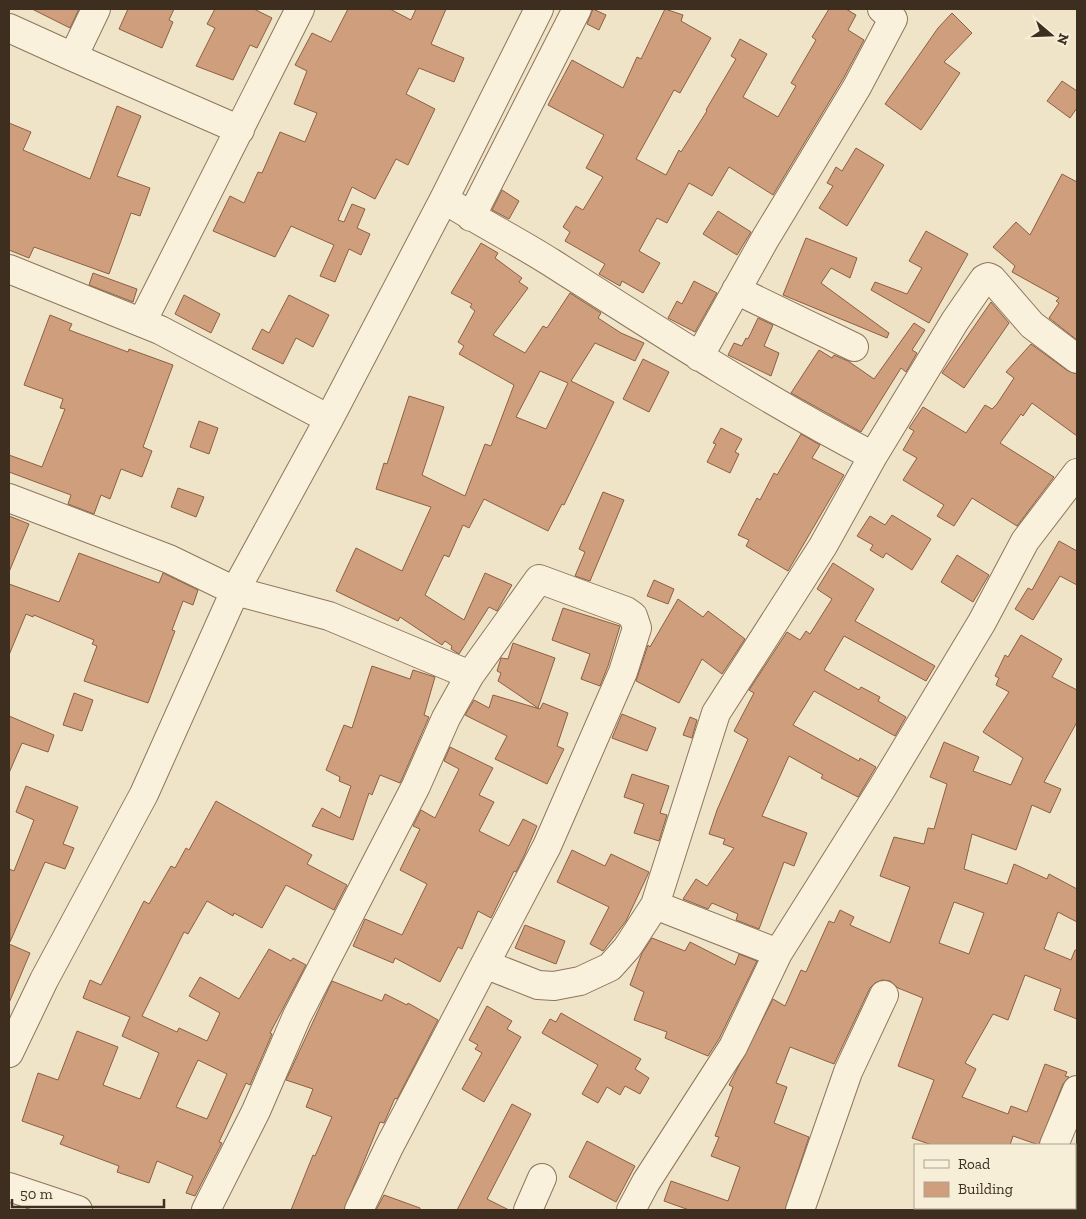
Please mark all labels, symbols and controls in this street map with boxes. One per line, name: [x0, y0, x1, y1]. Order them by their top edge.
north arrow: [1026, 10, 1076, 60]
text: N: [1053, 31, 1073, 47]
legend: [914, 1144, 1076, 1209]
text: Road: [958, 1155, 991, 1173]
scale bar: [12, 1176, 165, 1208]
text: Building: [958, 1180, 1013, 1198]
text: 50 m: [20, 1185, 53, 1203]

